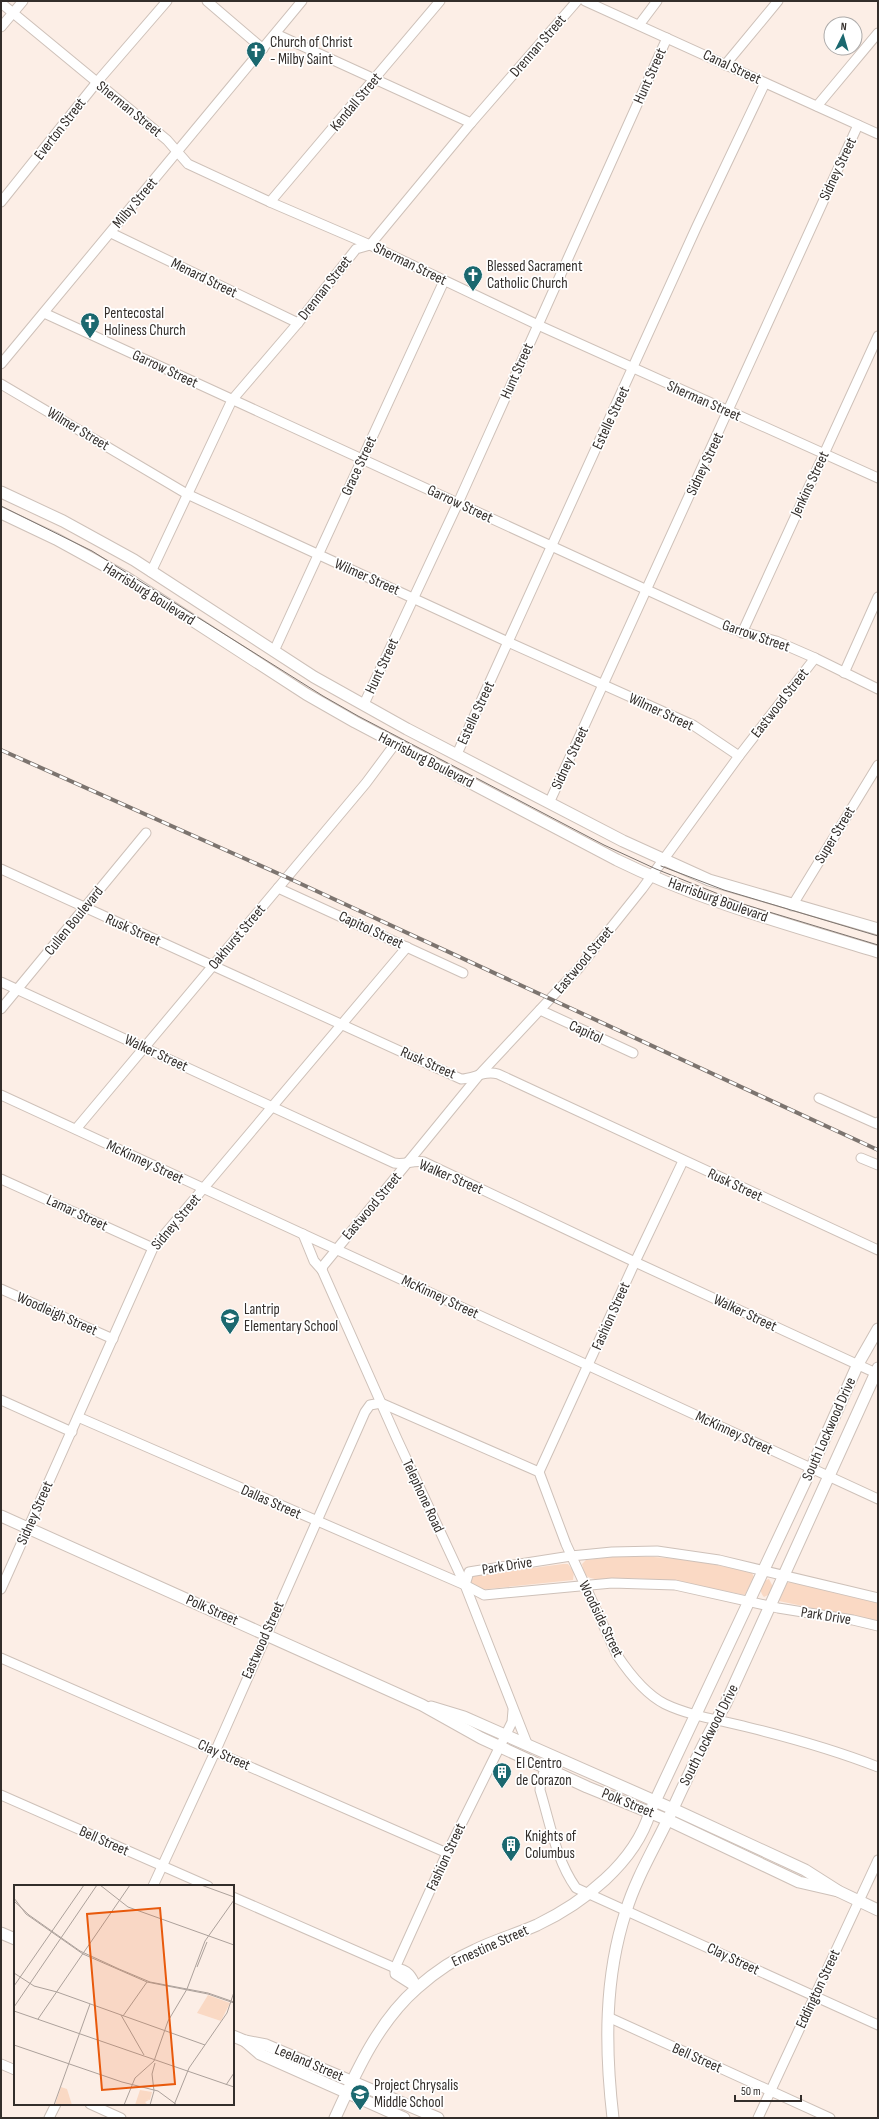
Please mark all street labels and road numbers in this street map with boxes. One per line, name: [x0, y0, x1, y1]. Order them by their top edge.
street label: Drennan Street: [506, 11, 571, 81]
street label: Hunt Street: [629, 45, 671, 107]
street label: Canal Street: [700, 45, 764, 89]
street label: Kendall Street: [326, 69, 386, 135]
street label: Sherman Street: [92, 77, 166, 142]
street label: Everton Street: [30, 94, 90, 164]
street label: Sidney Street: [815, 134, 861, 204]
street label: Milby Street: [108, 173, 162, 232]
street label: Sherman Street: [370, 238, 450, 290]
street label: Drennan Street: [294, 252, 356, 324]
street label: Menard Street: [168, 254, 241, 302]
street label: Hunt Street: [496, 340, 538, 402]
street label: Garrow Street: [129, 346, 201, 393]
street label: Sherman Street: [664, 376, 744, 426]
street label: Estelle Street: [588, 383, 634, 453]
street label: Wilmer Street: [43, 403, 113, 455]
street label: Sidney Street: [682, 429, 728, 499]
street label: Grace Street: [337, 433, 381, 499]
street label: Jenkins Street: [786, 448, 834, 521]
street label: Garrow Street: [424, 481, 496, 528]
street label: Wilmer Street: [331, 554, 403, 600]
street label: Harrisburg Boulevard: [100, 558, 198, 630]
street label: Garrow Street: [720, 616, 793, 657]
street label: Hunt Street: [361, 635, 403, 697]
street label: Eastwood Street: [747, 664, 813, 741]
street label: Estelle Street: [453, 678, 499, 748]
street label: Wilmer Street: [626, 689, 697, 735]
street label: Sidney Street: [547, 723, 593, 793]
street label: Harrisburg Boulevard: [375, 728, 477, 792]
street label: Super Street: [811, 803, 860, 867]
street label: Harrisburg Boulevard: [666, 873, 770, 927]
street label: Cullen Boulevard: [40, 883, 108, 959]
street label: Oakhurst Street: [204, 900, 270, 974]
street label: Capitol Street: [336, 907, 407, 953]
street label: Rusk Street: [102, 909, 164, 951]
street label: Eastwood Street: [550, 922, 618, 998]
street label: Capitol: [566, 1016, 606, 1048]
street label: Walker Street: [121, 1030, 191, 1076]
street label: Rusk Street: [397, 1042, 459, 1084]
street label: McKinney Street: [103, 1136, 187, 1188]
street label: Walker Street: [416, 1155, 486, 1199]
street label: Rusk Street: [705, 1164, 766, 1206]
street label: Eastwood Street: [338, 1168, 406, 1244]
street label: Sidney Street: [147, 1190, 205, 1254]
street label: Lamar Street: [43, 1191, 111, 1236]
street label: McKinney Street: [398, 1271, 482, 1323]
street label: Fashion Street: [588, 1279, 635, 1353]
street label: Woodleigh Street: [14, 1288, 101, 1340]
street label: Walker Street: [710, 1290, 780, 1336]
street label: South Lockwood Drive: [798, 1374, 860, 1484]
street label: McKinney Street: [692, 1407, 776, 1459]
street label: Telephone Road: [398, 1456, 448, 1536]
street label: Sidney Street: [13, 1478, 58, 1548]
street label: Dallas Street: [238, 1480, 304, 1524]
street label: Park Drive: [481, 1553, 533, 1579]
street label: Woodside Street: [574, 1578, 628, 1661]
street label: Polk Street: [183, 1590, 241, 1630]
street label: Eastwood Street: [237, 1598, 289, 1682]
street label: Park Drive: [800, 1603, 852, 1629]
street label: South Lockwood Drive: [675, 1681, 743, 1789]
street label: Clay Street: [195, 1735, 254, 1775]
street label: Polk Street: [599, 1784, 657, 1822]
street label: Fashion Street: [422, 1820, 470, 1894]
street label: Bell Street: [76, 1822, 132, 1860]
street label: Ernestine Street: [449, 1920, 532, 1971]
street label: Clay Street: [704, 1939, 763, 1980]
street label: Eddington Street: [791, 1946, 845, 2031]
street label: Bell Street: [669, 2039, 725, 2077]
street label: Leeland Street: [272, 2040, 347, 2086]

